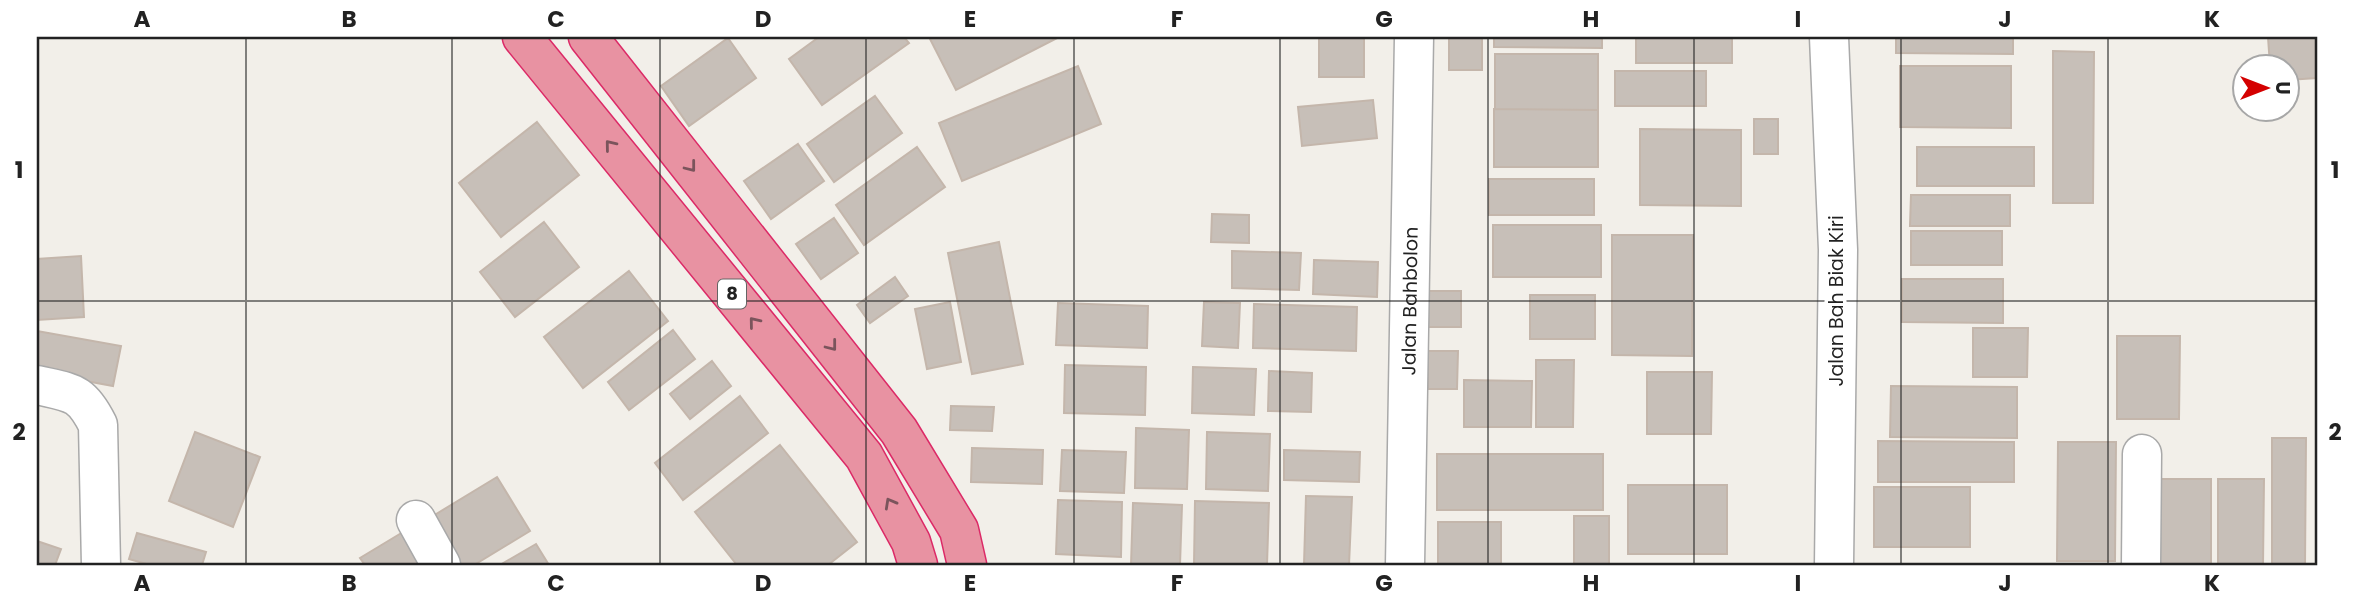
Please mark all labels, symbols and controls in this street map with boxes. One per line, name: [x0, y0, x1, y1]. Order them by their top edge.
text: A: [134, 3, 151, 35]
text: B: [341, 3, 357, 35]
text: C: [547, 3, 565, 35]
text: D: [755, 3, 771, 35]
text: E: [964, 3, 976, 35]
text: F: [1171, 3, 1183, 35]
text: G: [1375, 3, 1393, 35]
text: H: [1583, 3, 1599, 35]
text: I: [1795, 3, 1801, 35]
text: J: [1998, 3, 2012, 35]
text: K: [2204, 3, 2220, 35]
north arrow: [2232, 52, 2302, 122]
text: U: [2269, 81, 2296, 95]
one-way arrow: [606, 141, 619, 153]
text: 1: [15, 154, 23, 186]
text: 1: [2331, 154, 2339, 186]
one-way arrow: [683, 160, 696, 172]
street label: Jalan Bah Biak Kiri: [1823, 215, 1850, 387]
street label: Jalan Bahbolon: [1395, 227, 1425, 376]
road number: 8: [718, 280, 746, 308]
one-way arrow: [750, 317, 762, 330]
one-way arrow: [824, 338, 836, 351]
text: 2: [12, 416, 26, 448]
text: 2: [2328, 416, 2342, 448]
one-way arrow: [885, 498, 898, 511]
text: A: [134, 567, 151, 599]
text: B: [341, 567, 357, 599]
text: C: [547, 567, 565, 599]
text: D: [755, 567, 771, 599]
text: E: [964, 567, 976, 599]
text: F: [1171, 567, 1183, 599]
text: G: [1375, 567, 1393, 599]
text: H: [1583, 567, 1599, 599]
text: I: [1795, 567, 1801, 599]
text: J: [1998, 567, 2012, 599]
text: K: [2204, 567, 2220, 599]

